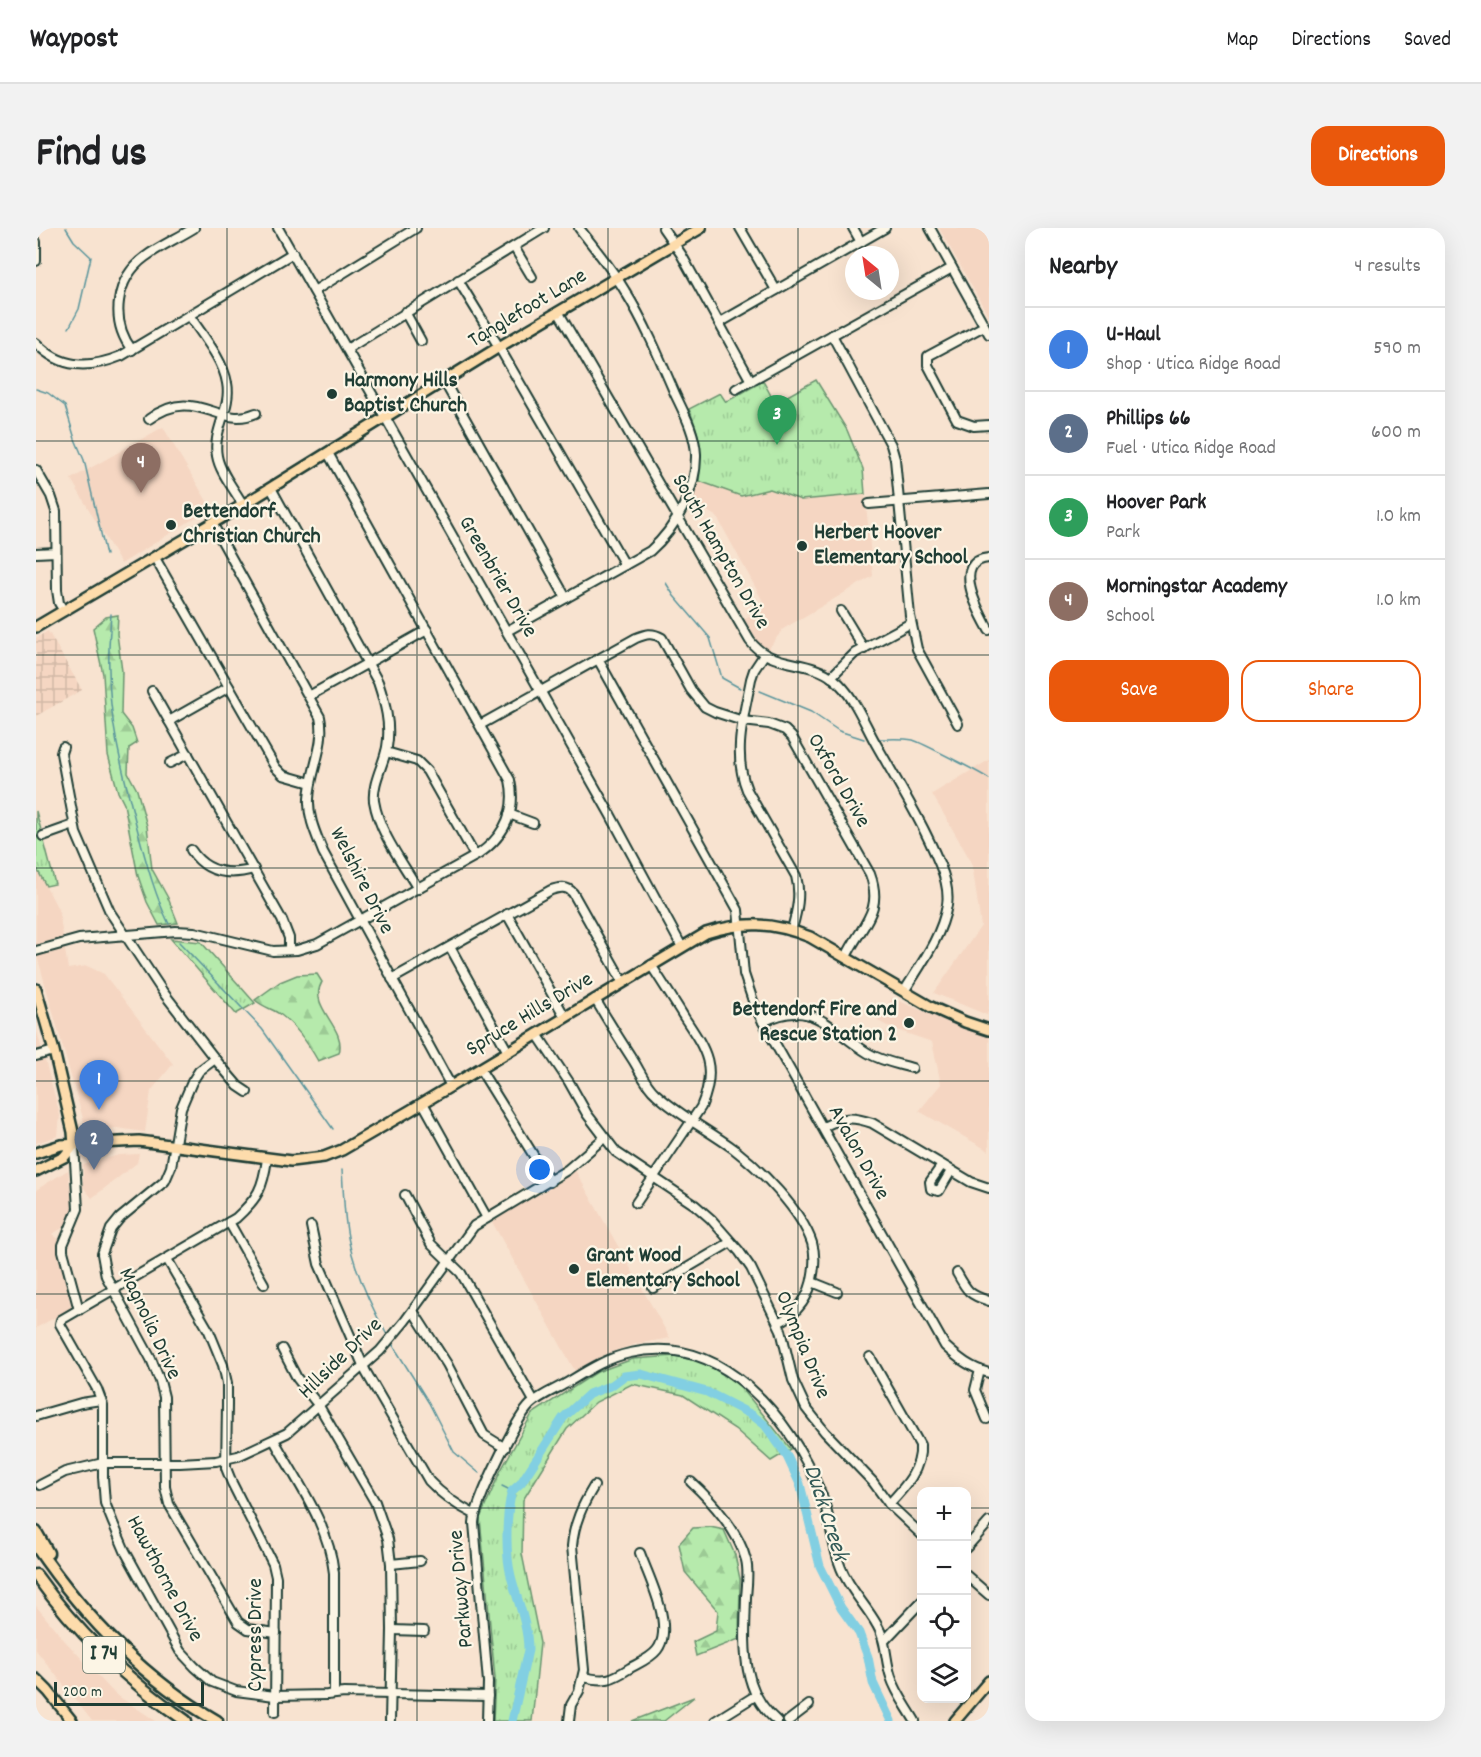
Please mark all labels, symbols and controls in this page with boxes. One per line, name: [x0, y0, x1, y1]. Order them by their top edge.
text: Waypost: [30, 21, 118, 61]
text: Map: [1227, 26, 1258, 56]
text: Directions: [1291, 26, 1371, 56]
text: Saved: [1404, 26, 1451, 56]
text: Find us: [36, 126, 147, 186]
button: Directions: [1311, 126, 1445, 186]
north arrow: [845, 246, 899, 300]
text: Nearby: [1049, 249, 1117, 286]
text: 4 results: [1354, 253, 1421, 281]
street label: Tanglefoot Lane: [463, 261, 593, 357]
text: U-Haul: [1106, 320, 1160, 351]
text: 1: [1066, 335, 1071, 363]
text: 590 m: [1373, 335, 1421, 363]
text: Shop · Utica Ridge Road: [1106, 351, 1281, 379]
place label: Harmony Hills Baptist Church: [344, 366, 467, 422]
marker: Harmony Hills Baptist Church: [325, 387, 339, 401]
pin: 3: [758, 396, 796, 445]
text: Phillips 66: [1106, 404, 1191, 435]
text: 2: [1064, 419, 1073, 447]
text: 600 m: [1371, 419, 1421, 447]
text: Fuel · Utica Ridge Road: [1106, 435, 1276, 463]
pin: 4: [122, 444, 160, 493]
street label: South Hampton Drive: [663, 469, 777, 635]
text: Hoover Park: [1106, 488, 1206, 519]
place label: Bettendorf Christian Church: [183, 497, 321, 553]
text: 3: [1064, 503, 1073, 531]
text: 1.0 km: [1376, 503, 1421, 531]
street label: Greenbrier Drive: [450, 510, 544, 644]
marker: Bettendorf Christian Church: [164, 518, 178, 532]
place label: Herbert Hoover Elementary School: [814, 518, 969, 574]
text: Park: [1106, 519, 1140, 547]
marker: Herbert Hoover Elementary School: [795, 539, 809, 553]
text: Morningstar Academy: [1106, 572, 1287, 603]
text: 4: [1064, 587, 1073, 615]
text: 1.0 km: [1376, 587, 1421, 615]
text: School: [1106, 603, 1155, 631]
button: Save: [1049, 660, 1229, 722]
button: Share: [1241, 660, 1421, 722]
street label: Oxford Drive: [799, 728, 877, 834]
street label: Welshire Drive: [321, 822, 401, 940]
street label: Spruce Hills Drive: [461, 965, 599, 1065]
place label: Bettendorf Fire and Rescue Station 2: [732, 995, 897, 1051]
marker: Bettendorf Fire and Rescue Station 2: [902, 1016, 916, 1030]
pin: 1: [80, 1060, 118, 1110]
street label: Avalon Drive: [819, 1100, 897, 1206]
pin: 2: [74, 1120, 114, 1170]
your location: [525, 1155, 554, 1184]
place label: Grant Wood Elementary School: [586, 1241, 741, 1297]
marker: Grant Wood Elementary School: [567, 1262, 581, 1276]
street label: Magnolia Drive: [110, 1263, 188, 1385]
street label: Olympia Drive: [766, 1286, 838, 1404]
street label: Hillside Drive: [292, 1311, 390, 1407]
water label: Duck Creek: [793, 1460, 857, 1568]
map controls: [917, 1487, 971, 1703]
button: +: [917, 1487, 971, 1541]
street label: Hawthorne Drive: [118, 1510, 210, 1648]
street label: Parkway Drive: [441, 1529, 483, 1649]
button: −: [917, 1541, 971, 1595]
street label: Cypress Drive: [241, 1578, 272, 1692]
button: locate: [917, 1595, 971, 1649]
road number: I 74: [83, 1637, 125, 1673]
button: layers: [917, 1649, 971, 1703]
scale bar: [54, 1679, 204, 1706]
text: 200 m: [63, 1681, 102, 1704]

